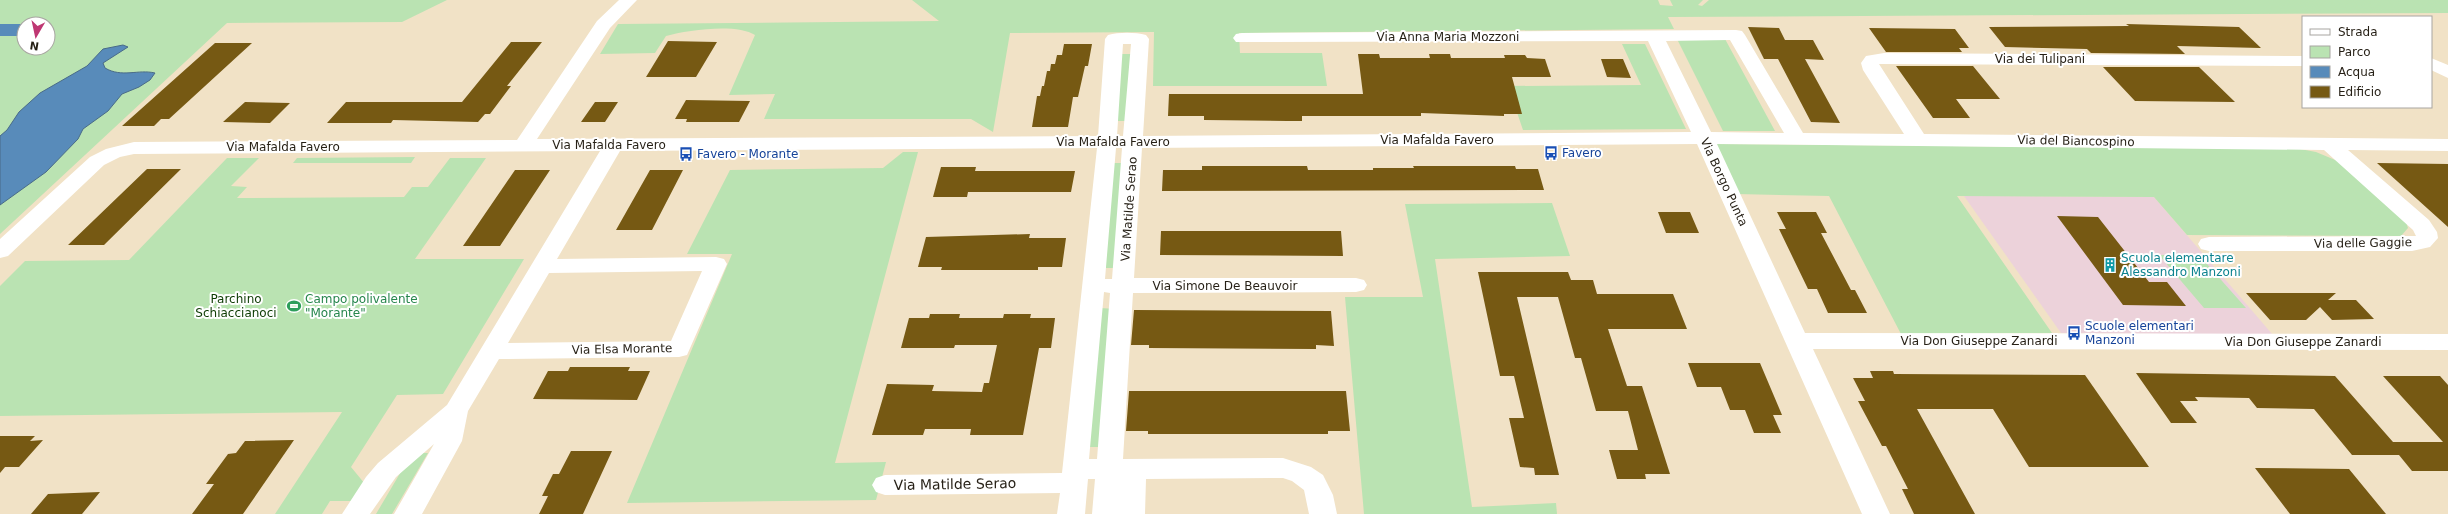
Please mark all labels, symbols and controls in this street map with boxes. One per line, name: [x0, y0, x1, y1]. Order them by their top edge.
north arrow: [16, 16, 56, 56]
legend: [2302, 16, 2432, 108]
text: Strada: [2338, 25, 2378, 39]
street label: Via Anna Maria Mozzoni: [1377, 30, 1519, 44]
text: N: [29, 38, 40, 53]
text: Parco: [2338, 45, 2371, 59]
street label: Via dei Tulipani: [1995, 52, 2085, 66]
text: Acqua: [2338, 65, 2375, 79]
text: Edificio: [2338, 85, 2381, 99]
street label: Via Mafalda Favero: [1380, 133, 1494, 147]
street label: Via del Biancospino: [2017, 133, 2135, 149]
street label: Via Mafalda Favero: [1056, 135, 1170, 149]
street label: Via Borgo Punta: [1697, 136, 1751, 228]
street label: Via Mafalda Favero: [552, 138, 666, 152]
street label: Via Mafalda Favero: [226, 140, 340, 154]
bus stop icon: Favero: [1543, 145, 1559, 161]
bus stop icon: Favero - Morante: [678, 146, 694, 162]
place label: Favero: [1562, 146, 1602, 160]
place label: Favero - Morante: [697, 147, 798, 161]
street label: Via Matilde Serao: [1118, 156, 1140, 262]
street label: Via delle Gaggie: [2314, 235, 2412, 251]
place label: Scuola elementare Alessandro Manzoni: [2121, 251, 2241, 279]
building icon: Scuola elementare Alessandro Manzoni: [2102, 257, 2118, 273]
street label: Via Simone De Beauvoir: [1153, 279, 1298, 293]
park label: Parchino Schiaccianoci: [195, 292, 277, 320]
place label: Campo polivalente "Morante": [305, 292, 418, 320]
sports icon: Campo polivalente "Morante": [286, 298, 302, 314]
place label: Scuole elementari Manzoni: [2085, 319, 2194, 347]
bus stop icon: Scuole elementari Manzoni: [2066, 325, 2082, 341]
street label: Via Don Giuseppe Zanardi: [1901, 334, 2057, 348]
street label: Via Don Giuseppe Zanardi: [2225, 335, 2381, 349]
street label: Via Elsa Morante: [572, 341, 672, 357]
street label: Via Matilde Serao: [894, 475, 1016, 493]

